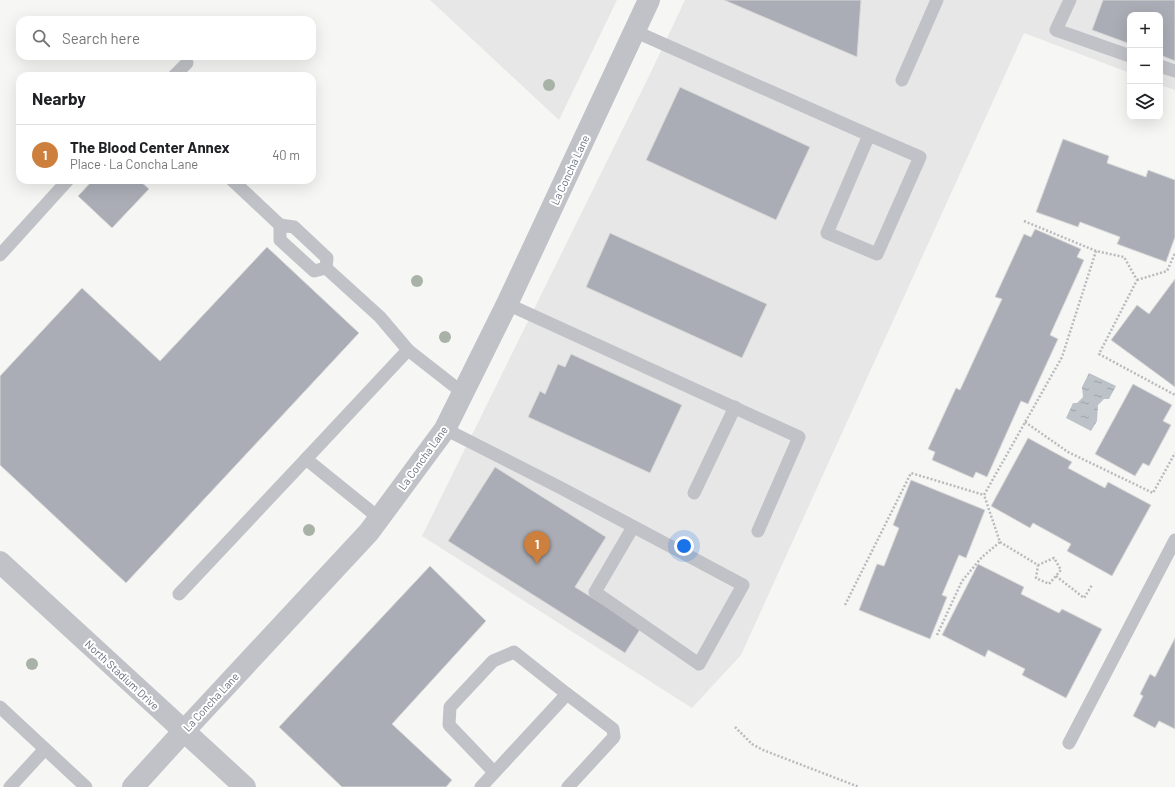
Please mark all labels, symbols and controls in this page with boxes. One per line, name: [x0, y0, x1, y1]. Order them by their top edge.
map controls: [1127, 12, 1163, 120]
button: +: [1127, 12, 1163, 48]
search box: [16, 16, 316, 60]
icon: search: [30, 27, 52, 49]
text: Search here: [62, 29, 140, 47]
button: −: [1127, 48, 1163, 84]
button: layers: [1127, 84, 1163, 120]
text: Nearby: [32, 88, 86, 108]
street label: La Concha Lane: [548, 133, 591, 207]
text: The Blood Center Annex: [70, 138, 230, 156]
text: 1: [43, 147, 47, 163]
text: 40 m: [272, 147, 300, 163]
text: Place · La Concha Lane: [70, 156, 198, 172]
street label: La Concha Lane: [395, 423, 450, 492]
pin: 1: [524, 531, 550, 564]
your location: [674, 536, 694, 556]
street label: North Stadium Drive: [83, 637, 162, 712]
street label: La Concha Lane: [180, 669, 241, 734]

